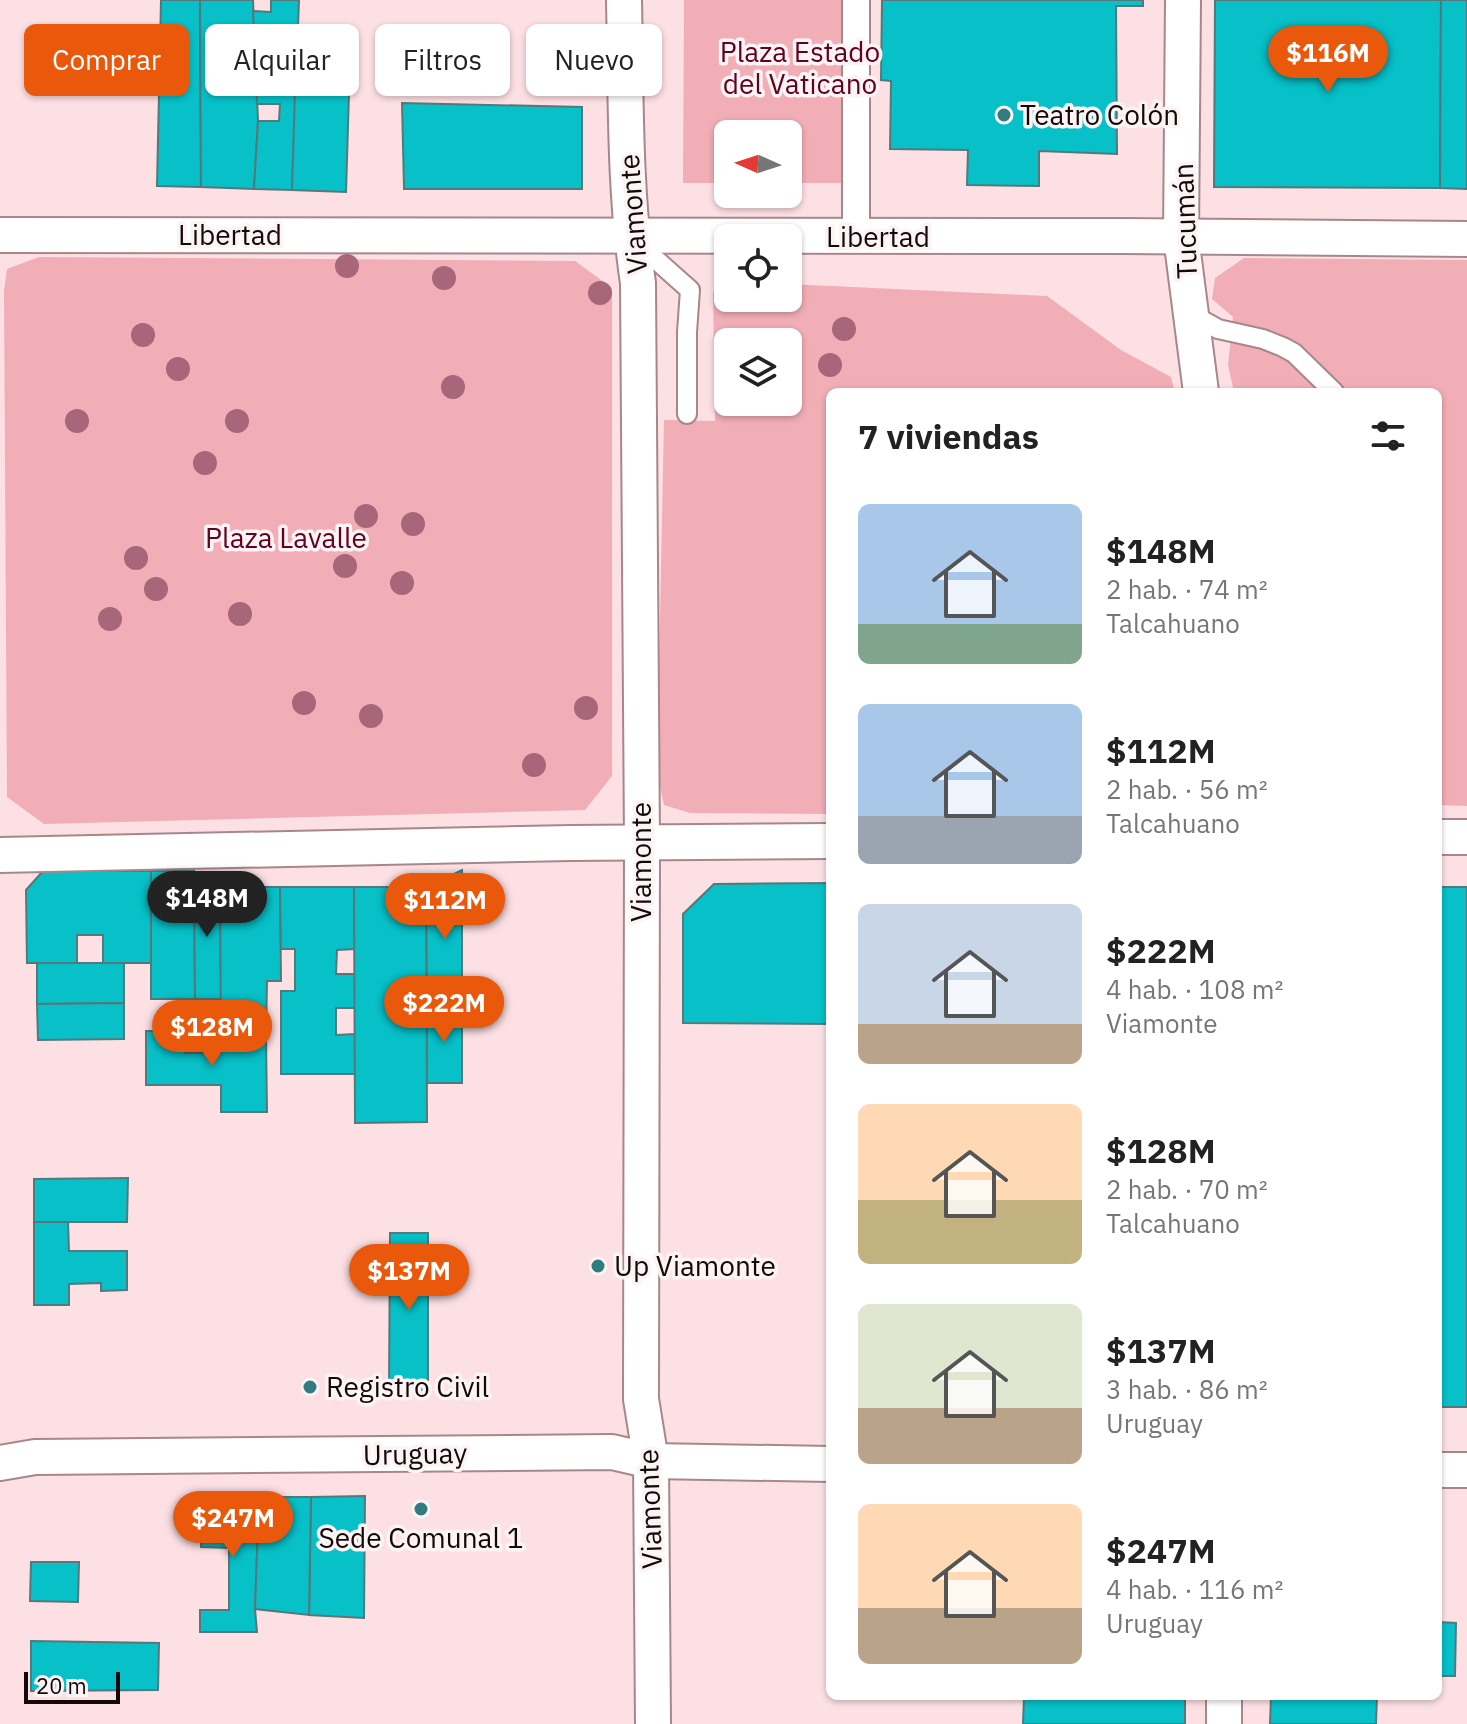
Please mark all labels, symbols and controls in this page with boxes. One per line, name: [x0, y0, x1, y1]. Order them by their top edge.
chip: Comprar: [24, 24, 189, 96]
chip: Alquilar: [205, 24, 359, 96]
chip: Filtros: [375, 24, 510, 96]
chip: Nuevo: [526, 24, 662, 96]
pin: $116M: [1272, 26, 1384, 94]
park label: Plaza Estado del Vaticano: [720, 33, 880, 102]
text: $116M: [1286, 35, 1370, 69]
place label: Teatro Colón: [1020, 96, 1179, 133]
marker: Teatro Colón: [995, 106, 1013, 124]
north arrow: [714, 120, 802, 208]
map controls: [714, 120, 802, 416]
street label: Viamonte: [610, 153, 655, 275]
street label: Tucumán: [1164, 163, 1205, 280]
street label: Libertad: [178, 216, 282, 253]
street label: Libertad: [826, 218, 930, 255]
button: locate: [714, 224, 802, 312]
button: layers: [714, 328, 802, 416]
text: 7 viviendas: [858, 414, 1039, 458]
icon: filters: [1366, 414, 1410, 458]
park label: Plaza Lavalle: [205, 519, 367, 556]
text: $148M: [1106, 528, 1215, 572]
icon: home: [922, 536, 1018, 632]
text: 2 hab. · 74 m²: [1106, 572, 1268, 606]
text: Talcahuano: [1106, 606, 1240, 640]
text: $112M: [1106, 728, 1215, 772]
icon: home: [922, 736, 1018, 832]
text: 2 hab. · 56 m²: [1106, 772, 1268, 806]
street label: Viamonte: [622, 802, 659, 922]
text: Talcahuano: [1106, 806, 1240, 840]
pin: $148M: [151, 871, 263, 939]
pin: $112M: [389, 873, 501, 941]
text: $148M: [165, 880, 249, 914]
text: $112M: [403, 882, 487, 916]
text: $222M: [1106, 928, 1215, 972]
icon: home: [922, 936, 1018, 1032]
text: 4 hab. · 108 m²: [1106, 972, 1283, 1006]
pin: $222M: [388, 976, 500, 1044]
text: $222M: [402, 985, 486, 1019]
pin: $128M: [156, 1000, 268, 1068]
text: Viamonte: [1106, 1006, 1218, 1040]
text: $128M: [170, 1009, 254, 1043]
text: $128M: [1106, 1128, 1215, 1172]
icon: home: [922, 1136, 1018, 1232]
text: 2 hab. · 70 m²: [1106, 1172, 1268, 1206]
text: Talcahuano: [1106, 1206, 1240, 1240]
pin: $137M: [353, 1244, 465, 1312]
place label: Up Viamonte: [614, 1247, 776, 1284]
text: $137M: [367, 1253, 451, 1287]
marker: Up Viamonte: [589, 1257, 607, 1275]
text: $137M: [1106, 1328, 1215, 1372]
icon: home: [922, 1336, 1018, 1432]
place label: Registro Civil: [326, 1368, 489, 1405]
text: 3 hab. · 86 m²: [1106, 1372, 1268, 1406]
marker: Registro Civil: [301, 1378, 319, 1396]
text: Uruguay: [1106, 1406, 1203, 1440]
street label: Uruguay: [362, 1434, 468, 1473]
street label: Viamonte: [629, 1448, 670, 1570]
pin: $247M: [177, 1491, 289, 1559]
text: $247M: [191, 1500, 275, 1534]
marker: Sede Comunal 1: [412, 1500, 430, 1518]
place label: Sede Comunal 1: [318, 1519, 524, 1556]
text: $247M: [1106, 1528, 1215, 1572]
icon: home: [922, 1536, 1018, 1632]
text: 4 hab. · 116 m²: [1106, 1572, 1283, 1606]
text: Uruguay: [1106, 1606, 1203, 1640]
scale bar: [24, 1668, 120, 1704]
text: 20 m: [36, 1671, 87, 1700]

